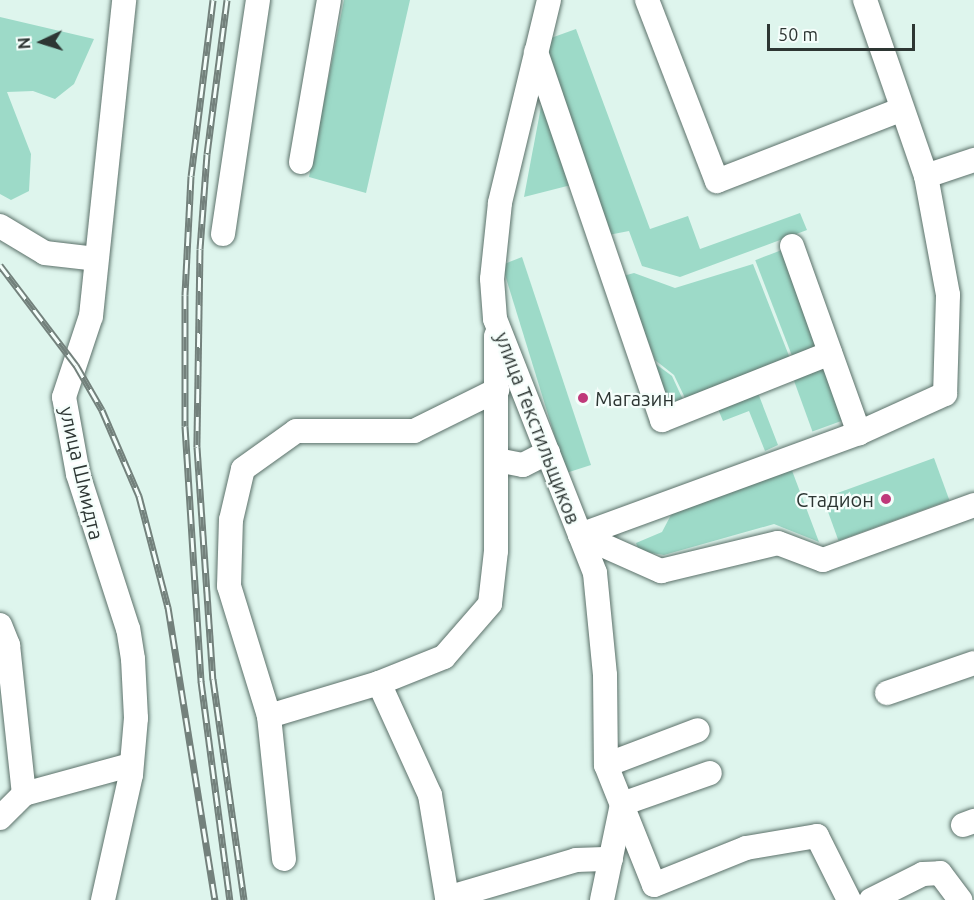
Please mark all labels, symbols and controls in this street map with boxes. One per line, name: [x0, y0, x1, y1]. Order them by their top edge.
north arrow: [12, 12, 72, 72]
scale bar: [770, 12, 918, 50]
text: 50 m: [778, 24, 818, 44]
text: N: [15, 37, 33, 50]
street label: улица Текстильщиков: [490, 329, 586, 527]
place label: Магазин: [595, 386, 674, 410]
marker: Магазин: [576, 391, 590, 405]
street label: улица Шмидта: [55, 404, 109, 542]
place label: Стадион: [796, 487, 874, 511]
marker: Стадион: [879, 492, 893, 506]

